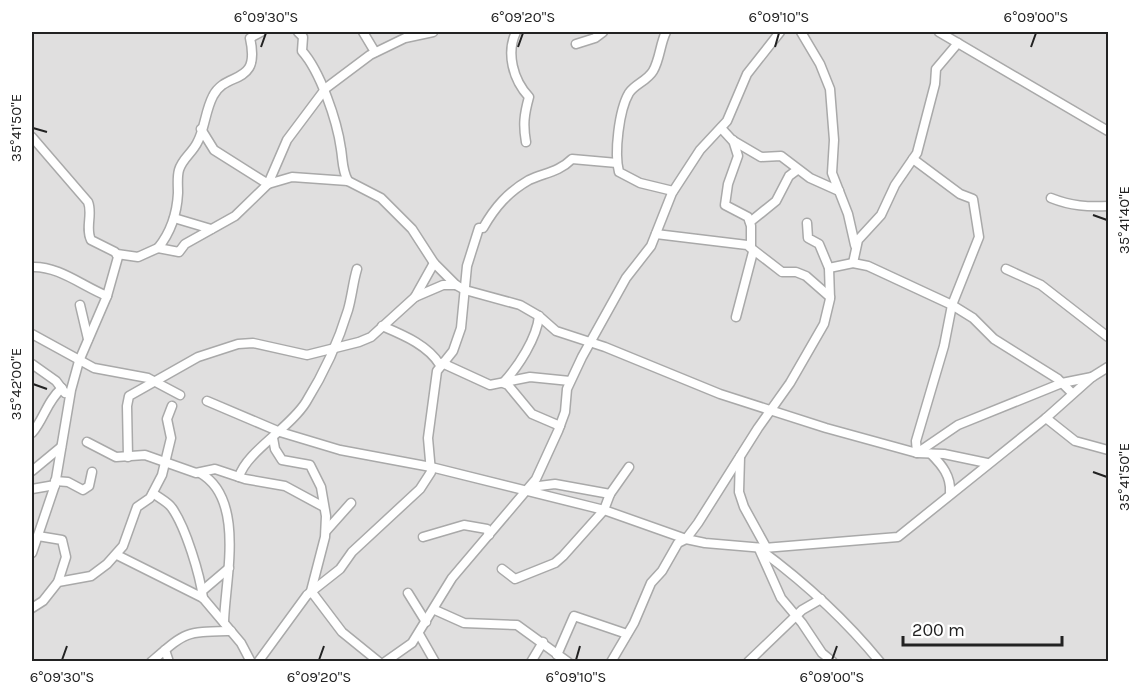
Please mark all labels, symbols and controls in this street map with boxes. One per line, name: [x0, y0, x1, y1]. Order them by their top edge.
text: 6°09'30"S: [234, 8, 298, 26]
text: 6°09'20"S: [491, 8, 555, 26]
text: 6°09'10"S: [749, 8, 809, 26]
text: 6°09'00"S: [1004, 8, 1068, 26]
text: 35°41'50"E: [7, 94, 25, 162]
text: 35°41'40"E: [1115, 186, 1133, 254]
text: 35°42'00"E: [7, 348, 25, 420]
text: 35°41'50"E: [1115, 443, 1133, 511]
scale bar: [903, 609, 1062, 647]
text: 200 m: [912, 619, 965, 641]
text: 6°09'30"S: [30, 668, 94, 686]
text: 6°09'20"S: [287, 668, 351, 686]
text: 6°09'10"S: [546, 668, 606, 686]
text: 6°09'00"S: [800, 668, 864, 686]

